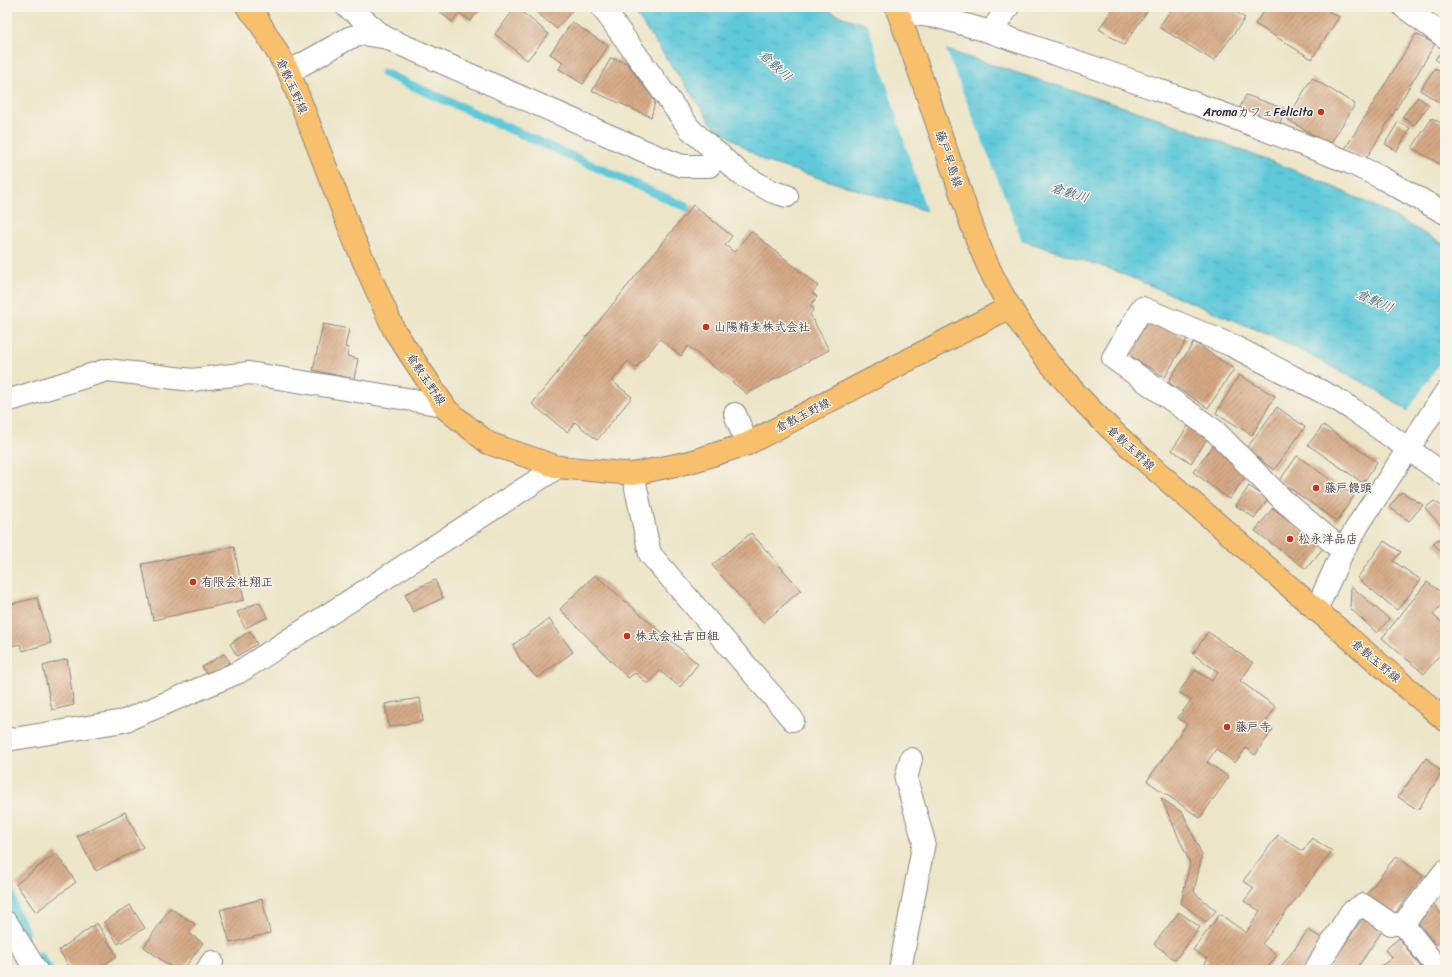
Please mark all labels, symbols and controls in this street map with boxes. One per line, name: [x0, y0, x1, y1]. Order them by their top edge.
water label: 倉敷川: [754, 44, 798, 87]
street label: 倉敷玉野線: [270, 54, 314, 118]
place label: AromaカフェFelicita: [1202, 101, 1313, 123]
marker: AromaカフェFelicita: [1316, 107, 1326, 117]
street label: 藤戸早島線: [929, 127, 969, 191]
water label: 倉敷川: [1048, 176, 1092, 209]
water label: 倉敷川: [1352, 282, 1397, 319]
place label: 山陽精麦株式会社: [714, 316, 810, 338]
marker: 山陽精麦株式会社: [701, 322, 711, 332]
street label: 倉敷玉野線: [400, 348, 452, 410]
street label: 倉敷玉野線: [771, 392, 835, 438]
street label: 倉敷玉野線: [1102, 419, 1160, 477]
place label: 藤戸饅頭: [1324, 477, 1372, 499]
marker: 藤戸饅頭: [1311, 483, 1321, 493]
place label: 松永洋品店: [1298, 528, 1358, 550]
marker: 松永洋品店: [1285, 534, 1295, 544]
place label: 有限会社翔正: [201, 571, 273, 593]
marker: 有限会社翔正: [188, 577, 198, 587]
place label: 株式会社吉田組: [635, 625, 719, 647]
marker: 株式会社吉田組: [622, 631, 632, 641]
street label: 倉敷玉野線: [1346, 633, 1406, 689]
place label: 藤戸寺: [1235, 716, 1271, 738]
marker: 藤戸寺: [1222, 722, 1232, 732]

